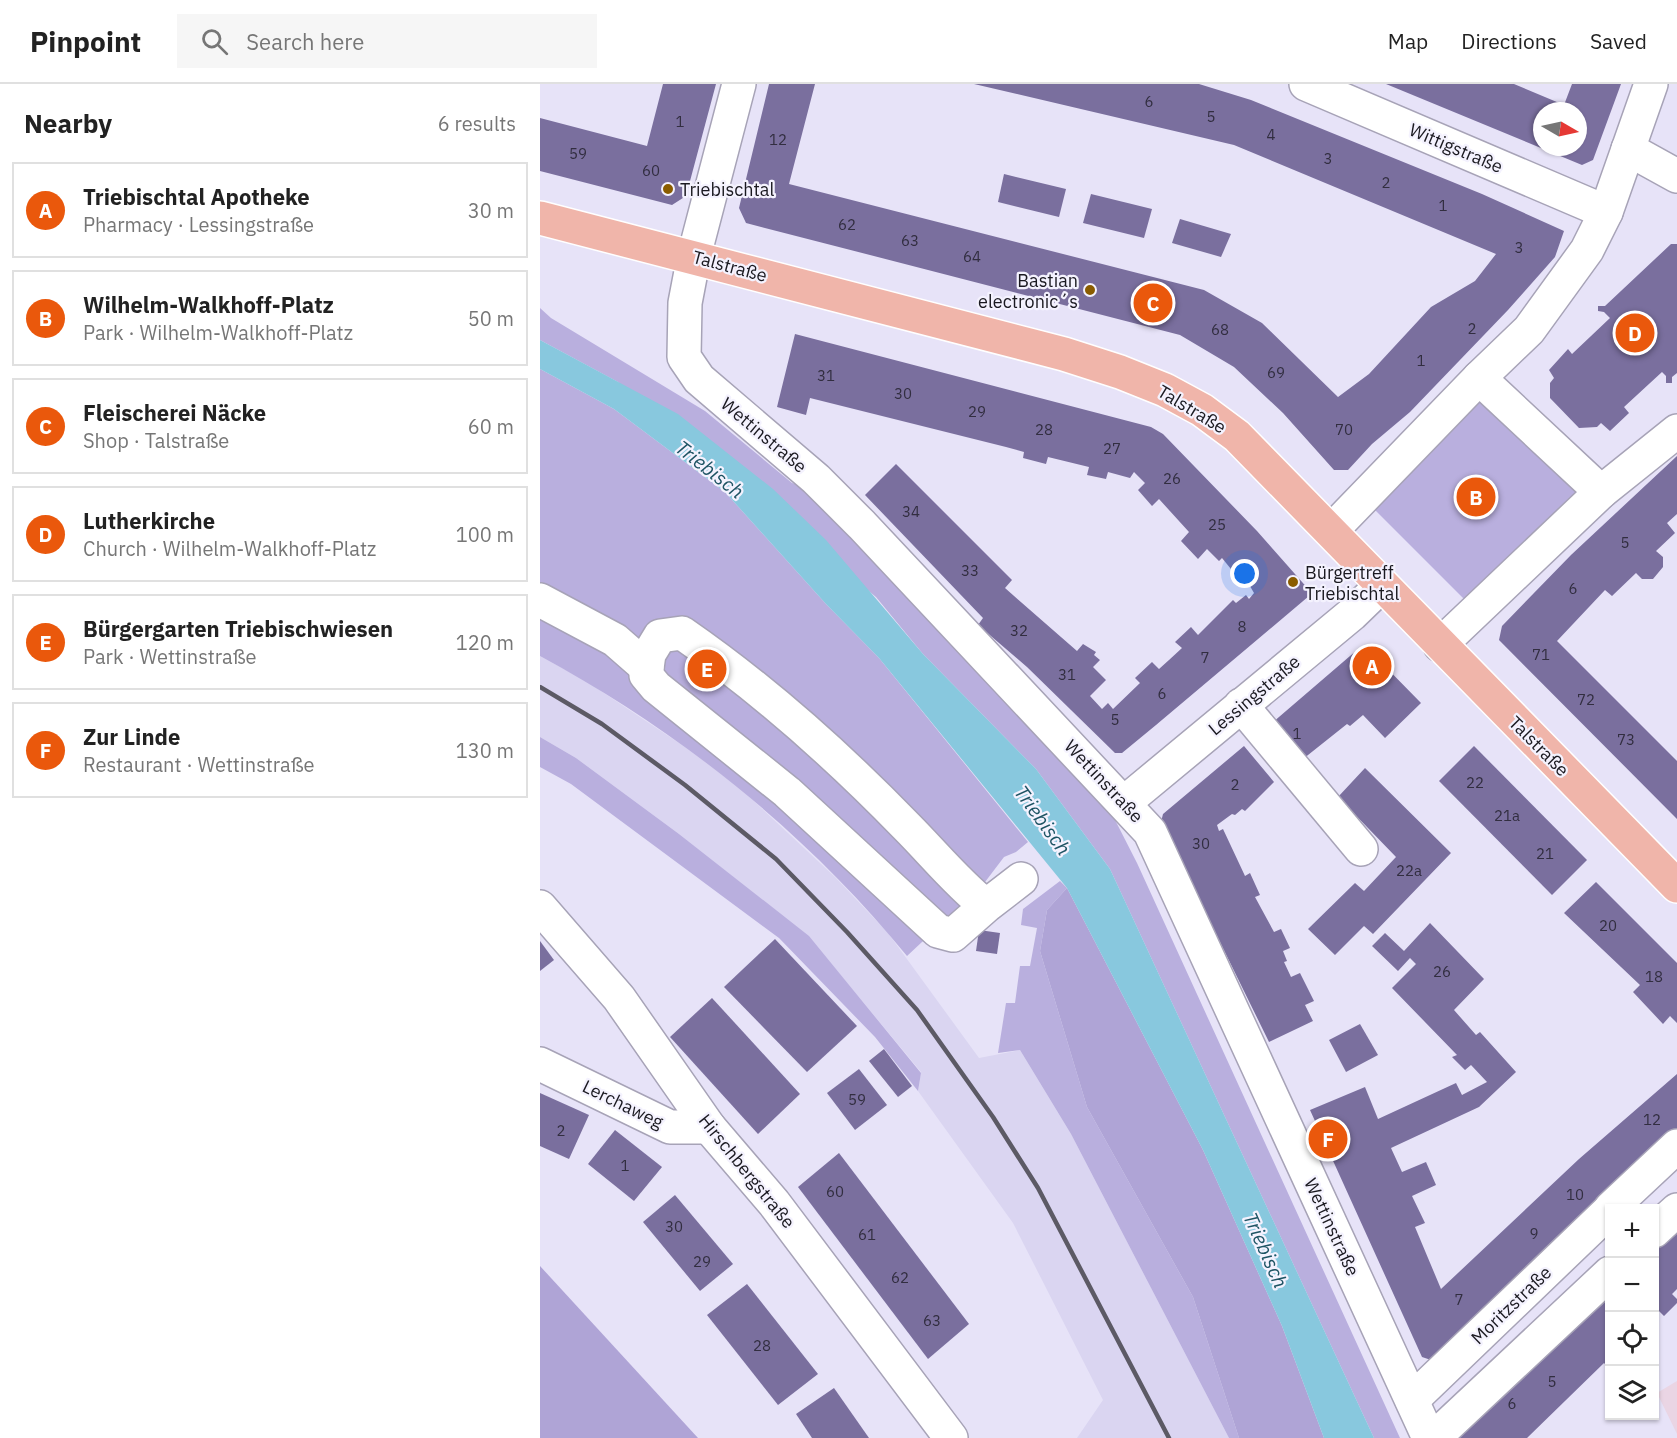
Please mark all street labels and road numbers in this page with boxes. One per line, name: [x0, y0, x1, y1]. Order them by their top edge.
street label: Wittigstraße: [1406, 118, 1506, 178]
street label: Talstraße: [690, 245, 770, 287]
street label: Talstraße: [1153, 380, 1231, 438]
street label: Wettinstraße: [716, 392, 812, 478]
street label: Lessingstraße: [1203, 650, 1305, 740]
street label: Talstraße: [1504, 711, 1574, 781]
street label: Wettinstraße: [1060, 735, 1148, 827]
street label: Lerchaweg: [579, 1075, 668, 1134]
street label: Hirschbergstraße: [694, 1109, 800, 1233]
street label: Wettinstraße: [1299, 1174, 1365, 1280]
street label: Moritzstraße: [1466, 1261, 1556, 1349]

